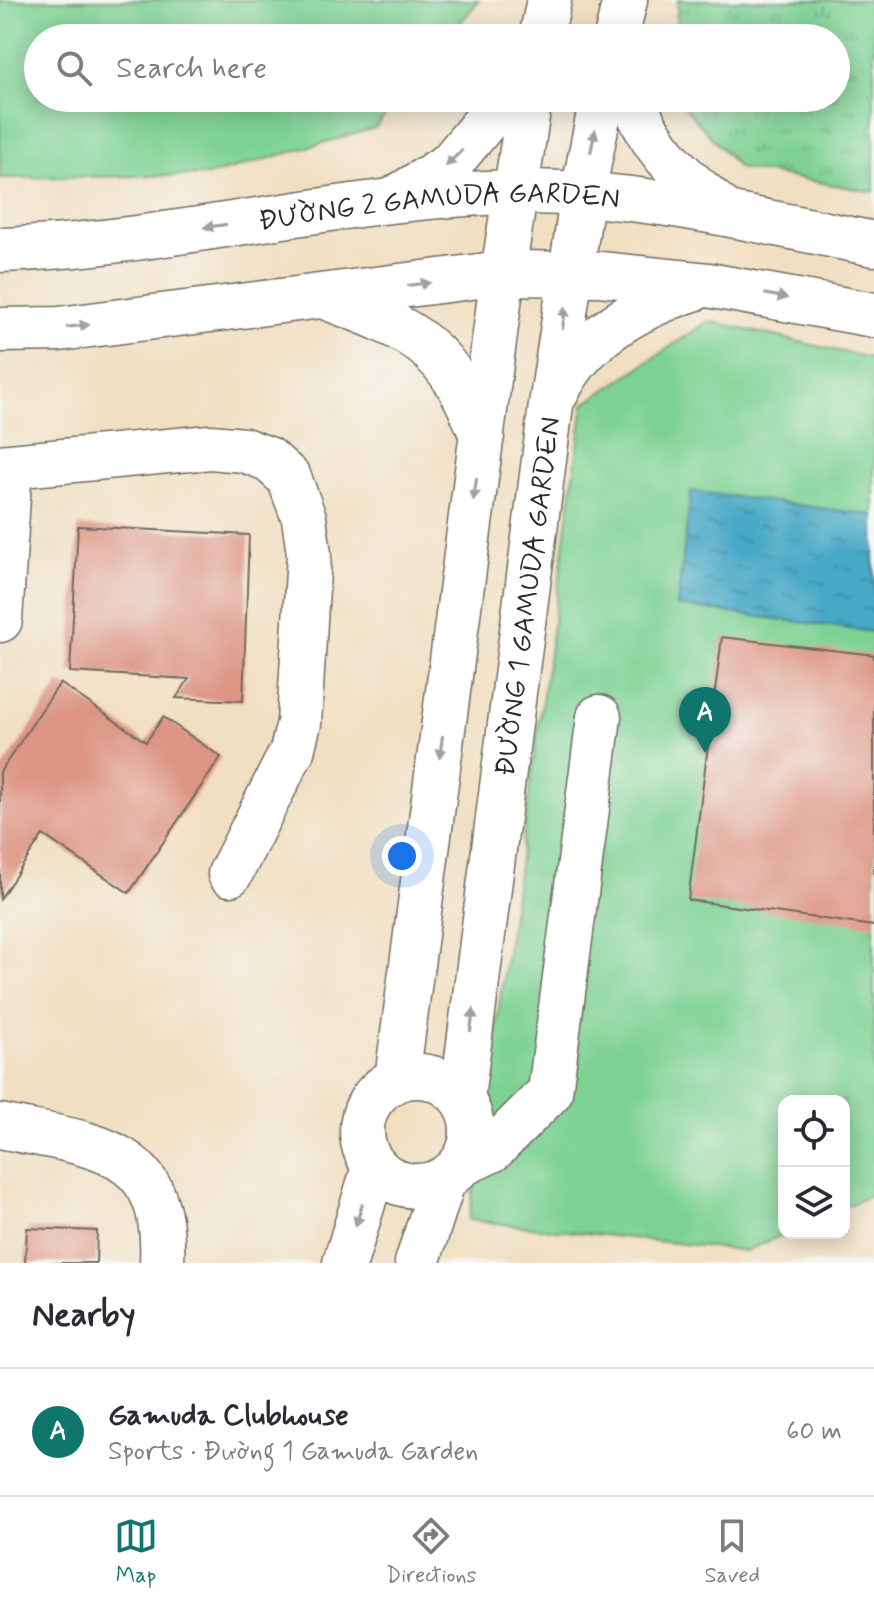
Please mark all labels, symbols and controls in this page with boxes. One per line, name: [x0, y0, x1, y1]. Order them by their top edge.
search box: [24, 24, 850, 112]
icon: search: [52, 46, 96, 90]
text: Search here: [116, 49, 267, 88]
one-way arrow: [587, 128, 600, 153]
one-way arrow: [445, 148, 464, 167]
street label: ĐƯỜNG 2 GAMUDA GARDEN: [256, 176, 621, 241]
one-way arrow: [202, 220, 227, 233]
one-way arrow: [407, 277, 432, 290]
one-way arrow: [763, 290, 788, 303]
one-way arrow: [558, 305, 571, 330]
one-way arrow: [66, 320, 91, 333]
street label: ĐƯỜNG 1 GAMUDA GARDEN: [488, 415, 570, 778]
one-way arrow: [468, 477, 481, 502]
pin: A: [679, 687, 731, 753]
one-way arrow: [434, 735, 447, 760]
your location: [382, 836, 422, 876]
one-way arrow: [466, 1007, 479, 1032]
map controls: [778, 1095, 850, 1239]
button: locate: [778, 1095, 850, 1167]
button: layers: [778, 1167, 850, 1239]
one-way arrow: [352, 1203, 365, 1227]
text: Nearby: [32, 1293, 136, 1338]
text: Gamuda Clubhouse: [108, 1396, 349, 1435]
text: A: [49, 1415, 67, 1449]
text: 60 m: [786, 1415, 842, 1449]
text: Sports · Đường 1 Gamuda Garden: [108, 1435, 478, 1469]
tab: Map: [114, 1514, 158, 1590]
tab: Directions: [386, 1514, 476, 1590]
tab: Saved: [704, 1514, 760, 1590]

